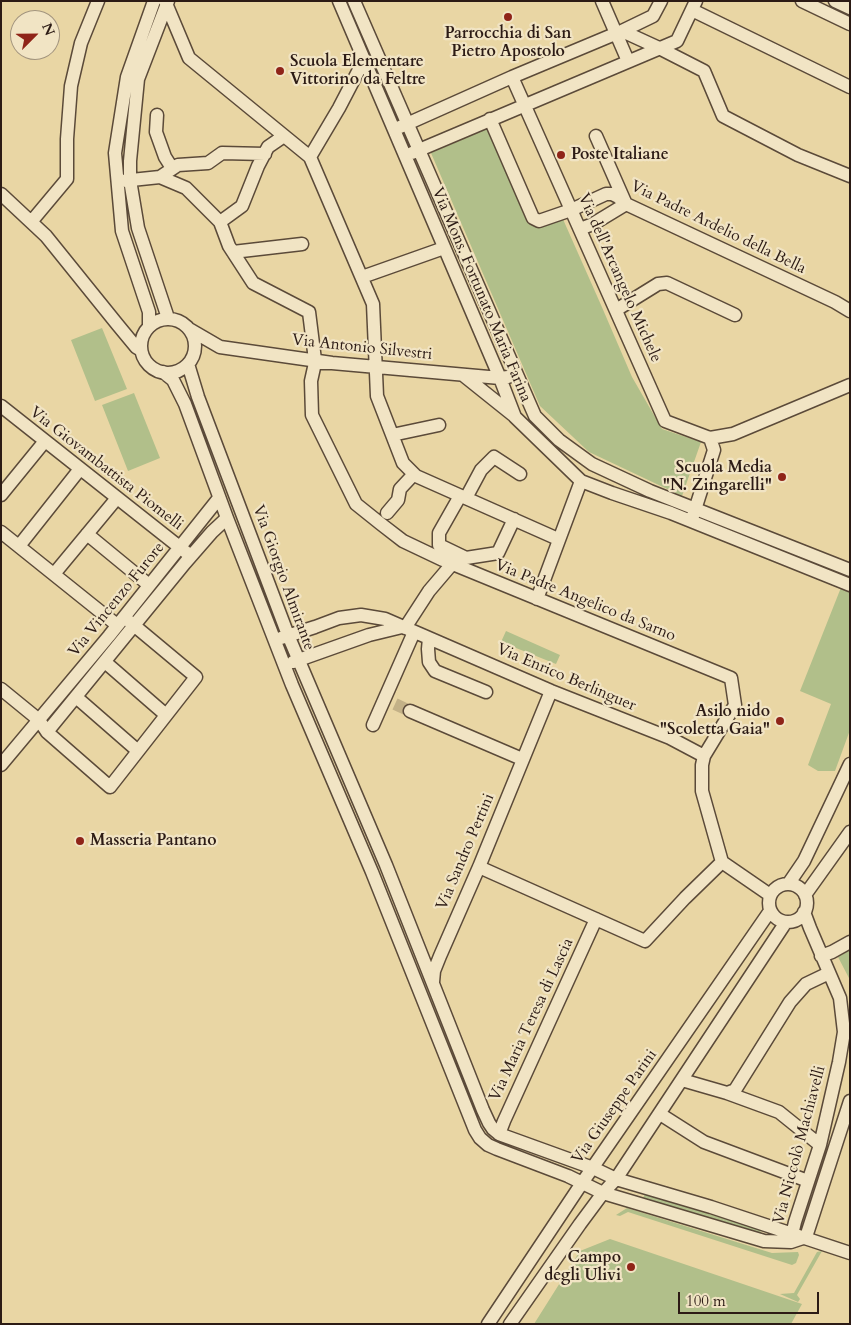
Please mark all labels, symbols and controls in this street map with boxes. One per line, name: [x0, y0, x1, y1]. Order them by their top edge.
north arrow: [10, 10, 60, 60]
marker: Parrocchia di San Pietro Apostolo: [502, 11, 514, 23]
text: N: [37, 20, 59, 39]
place label: Parrocchia di San Pietro Apostolo: [445, 24, 571, 62]
place label: Scuola Elementare Vittorino da Feltre: [290, 52, 426, 90]
marker: Scuola Elementare Vittorino da Feltre: [274, 65, 286, 77]
place label: Poste Italiane: [571, 145, 669, 165]
marker: Poste Italiane: [555, 149, 567, 161]
street label: Via Padre Ardelio della Bella: [627, 177, 809, 279]
street label: Via Mons. Fortunato Maria Farina: [427, 185, 535, 405]
street label: Via dell'Arcangelo Michele: [573, 190, 665, 366]
street label: Via Antonio Silvestri: [291, 331, 433, 365]
street label: Via Giovambattista Piomelli: [25, 403, 187, 535]
place label: Scuola Media "N. Zingarelli": [663, 458, 772, 496]
marker: Scuola Media "N. Zingarelli": [776, 471, 788, 483]
street label: Via Giorgio Almirante: [248, 503, 318, 653]
street label: Via Vincenzo Furore: [65, 539, 169, 661]
street label: Via Padre Angelico da Sarno: [492, 556, 678, 646]
street label: Via Enrico Berlinguer: [493, 640, 639, 716]
place label: Asilo nido "Scoletta Gaia": [660, 702, 770, 740]
marker: Asilo nido "Scoletta Gaia": [774, 715, 786, 727]
street label: Via Sandro Pertini: [433, 791, 499, 913]
place label: Masseria Pantano: [90, 831, 217, 851]
marker: Masseria Pantano: [74, 835, 86, 847]
street label: Via Maria Teresa di Lascia: [486, 935, 578, 1105]
street label: Via Giuseppe Parini: [568, 1046, 662, 1168]
street label: Via Niccolò Machiavelli: [770, 1064, 830, 1226]
place label: Campo degli Ulivi: [544, 1248, 621, 1286]
marker: Campo degli Ulivi: [625, 1261, 637, 1273]
scale bar: [681, 1282, 822, 1314]
text: 100 m: [686, 1291, 726, 1311]

